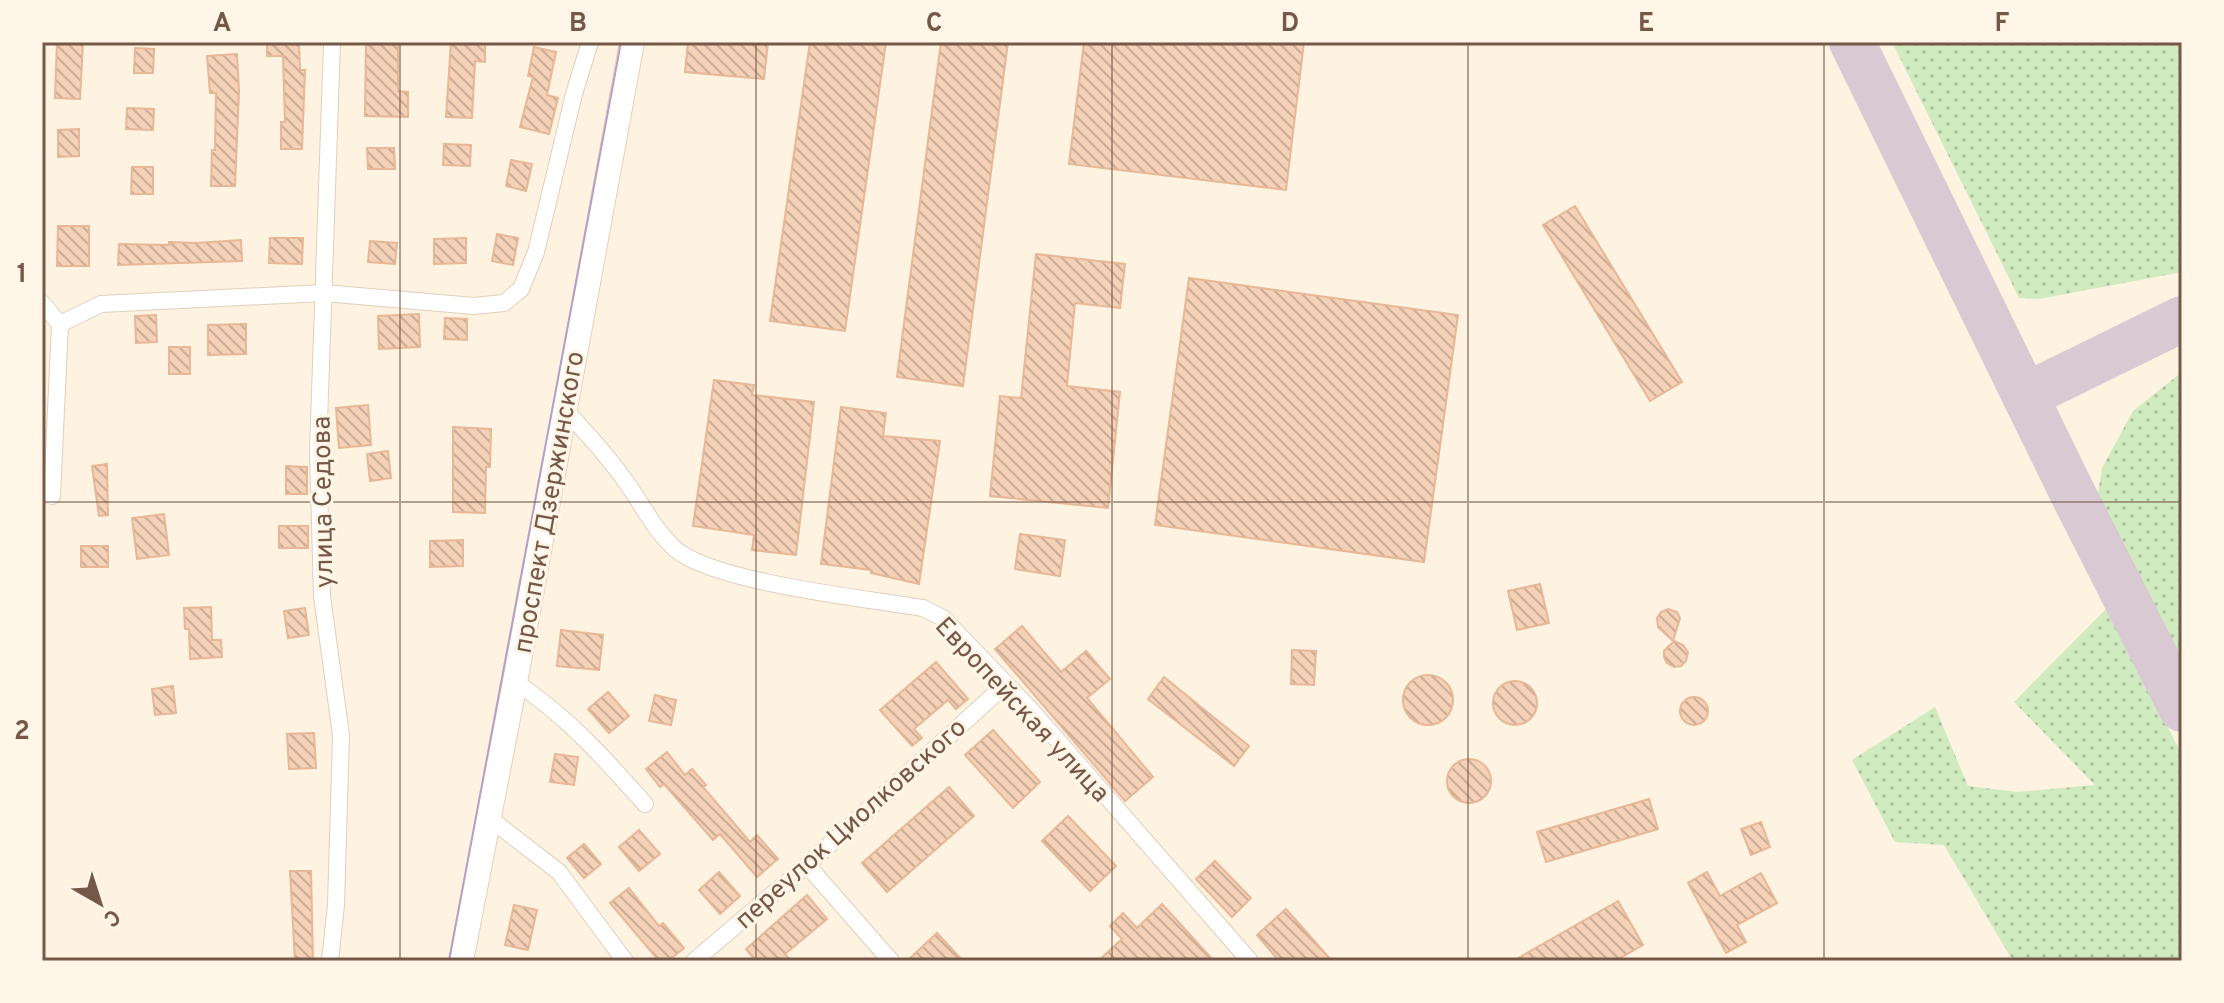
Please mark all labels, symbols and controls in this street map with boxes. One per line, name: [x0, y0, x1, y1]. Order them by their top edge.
text: A: [213, 8, 231, 41]
text: B: [569, 8, 587, 41]
text: C: [926, 8, 942, 41]
text: D: [1281, 8, 1299, 41]
text: E: [1638, 8, 1654, 41]
text: F: [1995, 8, 2010, 41]
text: 1: [17, 259, 27, 292]
street label: проспект Дзержинского: [508, 349, 593, 656]
street label: улица Седова: [306, 416, 343, 588]
street label: Европейская улица: [927, 611, 1116, 810]
street label: переулок Циолковского: [729, 712, 974, 938]
text: 2: [14, 716, 30, 749]
north arrow: [60, 863, 140, 943]
text: С: [97, 902, 125, 932]

